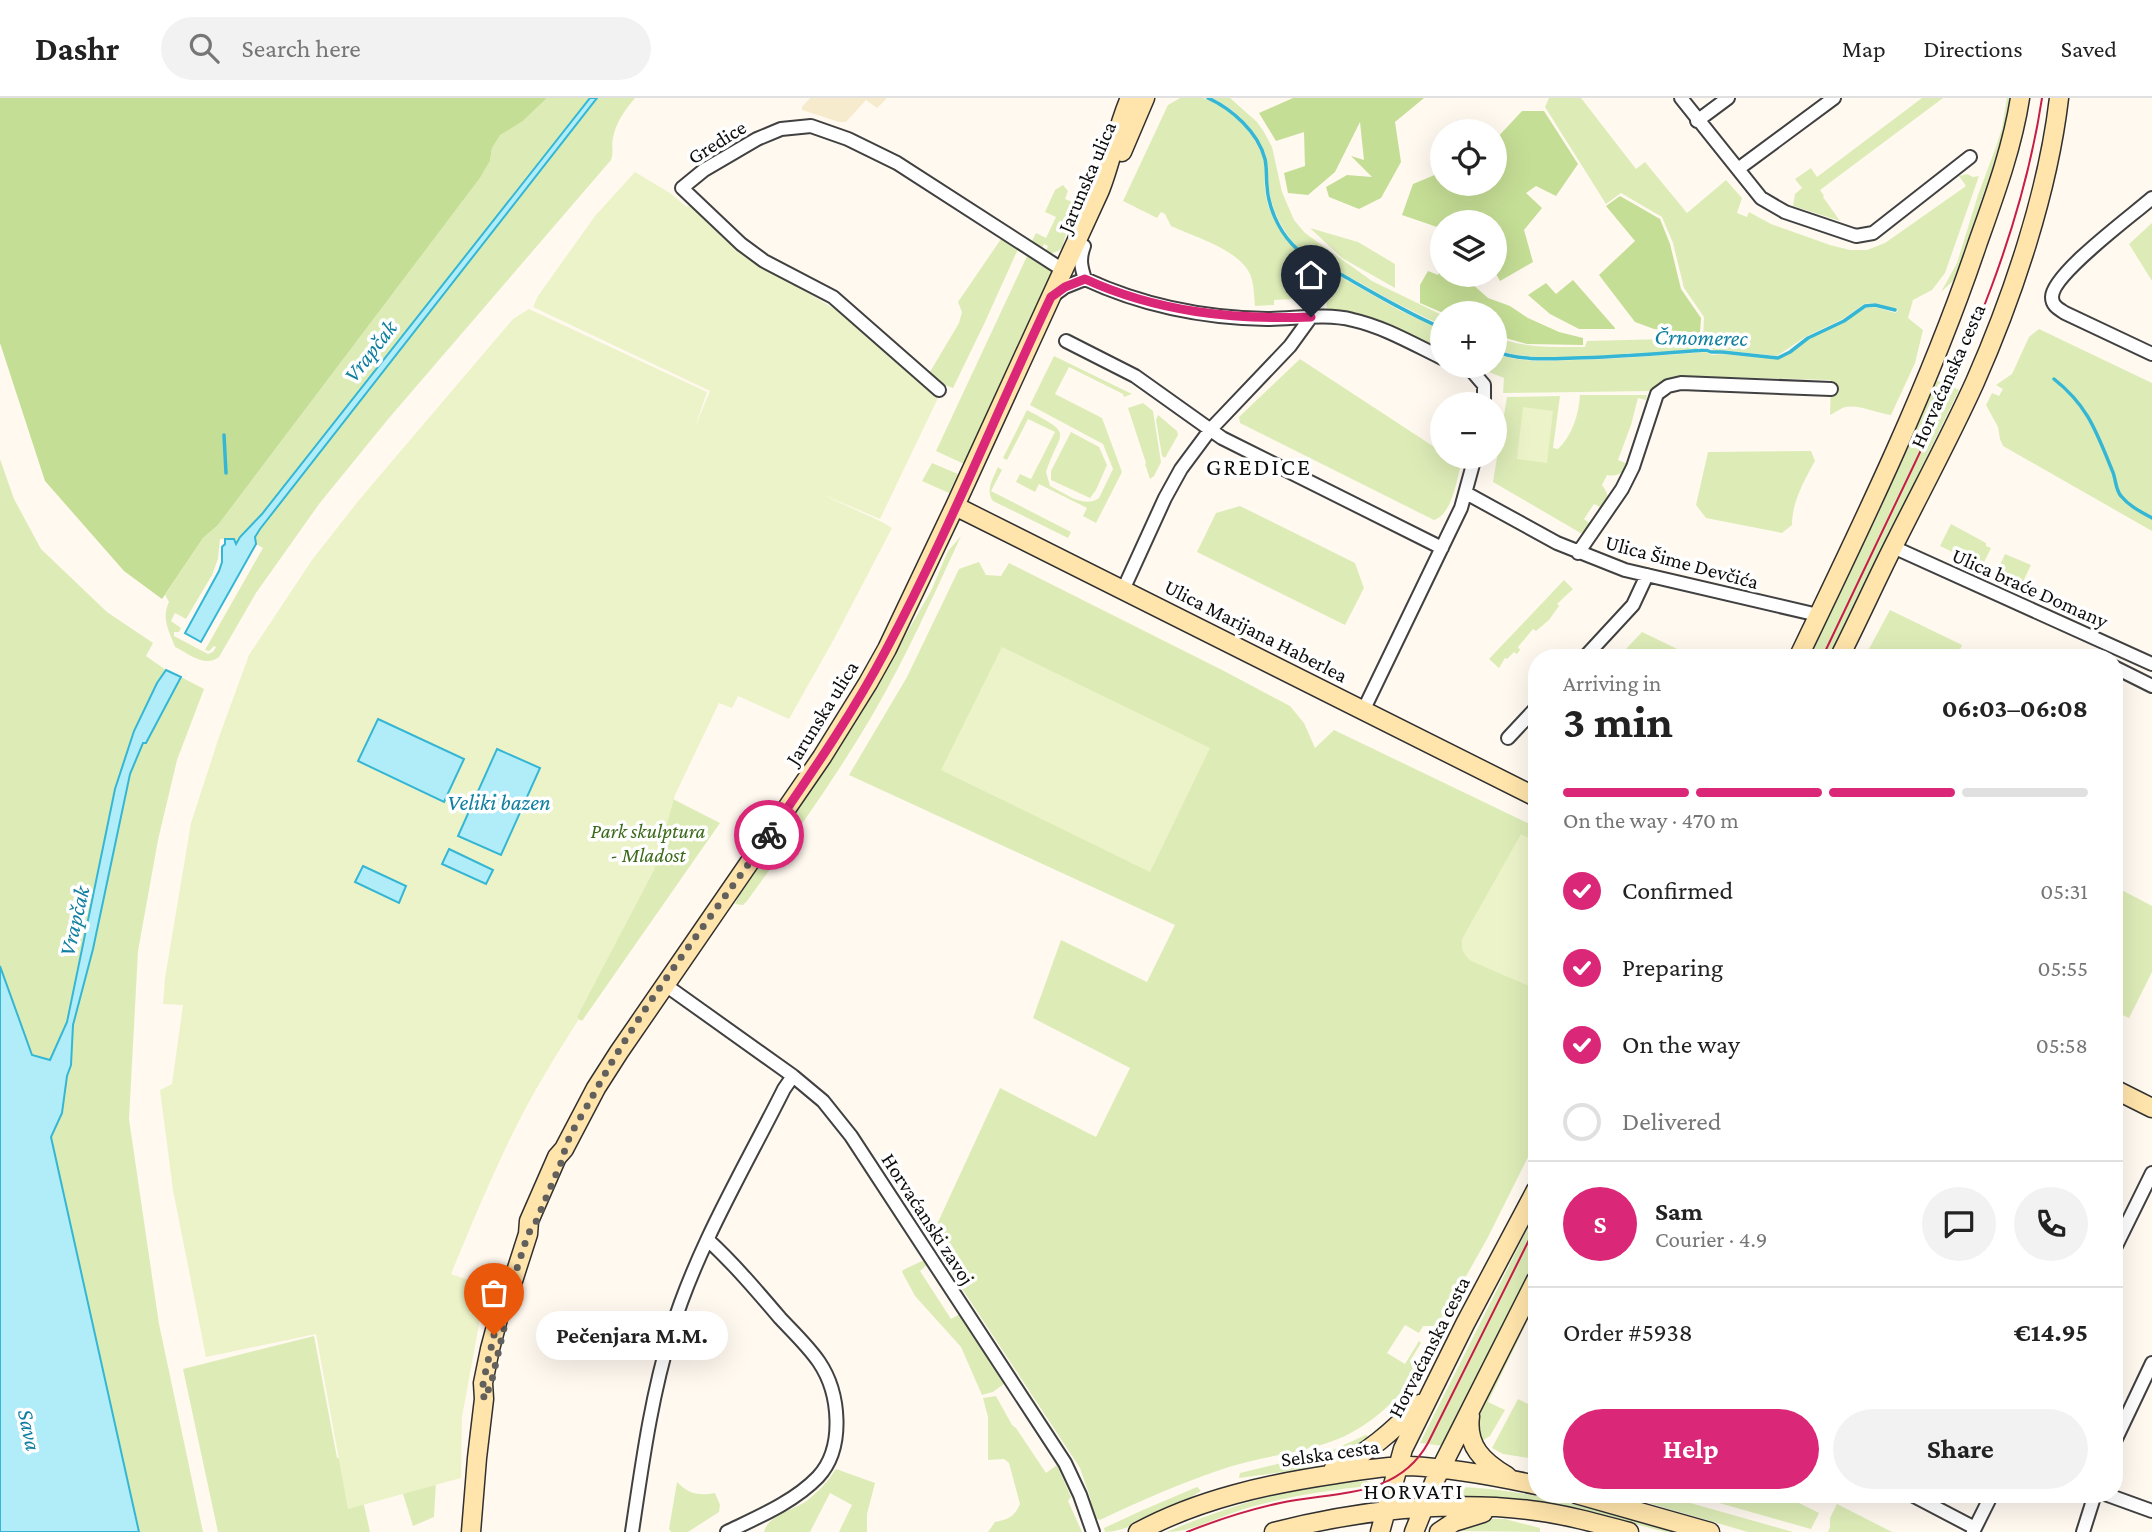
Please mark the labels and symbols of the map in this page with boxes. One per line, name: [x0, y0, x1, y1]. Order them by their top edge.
street label: Gredice: [684, 115, 750, 169]
street label: Jarunska ulica: [1052, 118, 1121, 238]
pin: [1281, 245, 1341, 317]
street label: Horvaćanska cesta: [1905, 300, 1991, 452]
water label: Vrapčak: [338, 314, 403, 387]
water label: Črnomerec: [1654, 323, 1749, 351]
district label: GREDICE: [1206, 453, 1312, 480]
street label: Ulica Šime Devčića: [1603, 530, 1762, 594]
street label: Ulica braće Domany: [1948, 543, 2112, 633]
street label: Ulica Marijana Haberlea: [1160, 574, 1352, 688]
street label: Jarunska ulica: [779, 656, 864, 771]
water label: Veliki bazen: [447, 789, 551, 815]
courier: [734, 800, 804, 870]
park label: Park skulptura - Mladost: [591, 819, 706, 867]
water label: Vrapčak: [53, 883, 95, 959]
street label: Horvaćanski zavoj: [877, 1149, 979, 1289]
pin: [464, 1263, 524, 1335]
street label: Horvaćanska cesta: [1383, 1272, 1475, 1422]
callout: Pečenjara M.M.: [536, 1310, 728, 1360]
water label: Sava: [13, 1407, 47, 1453]
street label: Selska cesta: [1279, 1434, 1381, 1472]
district label: HORVATI: [1364, 1478, 1464, 1504]

